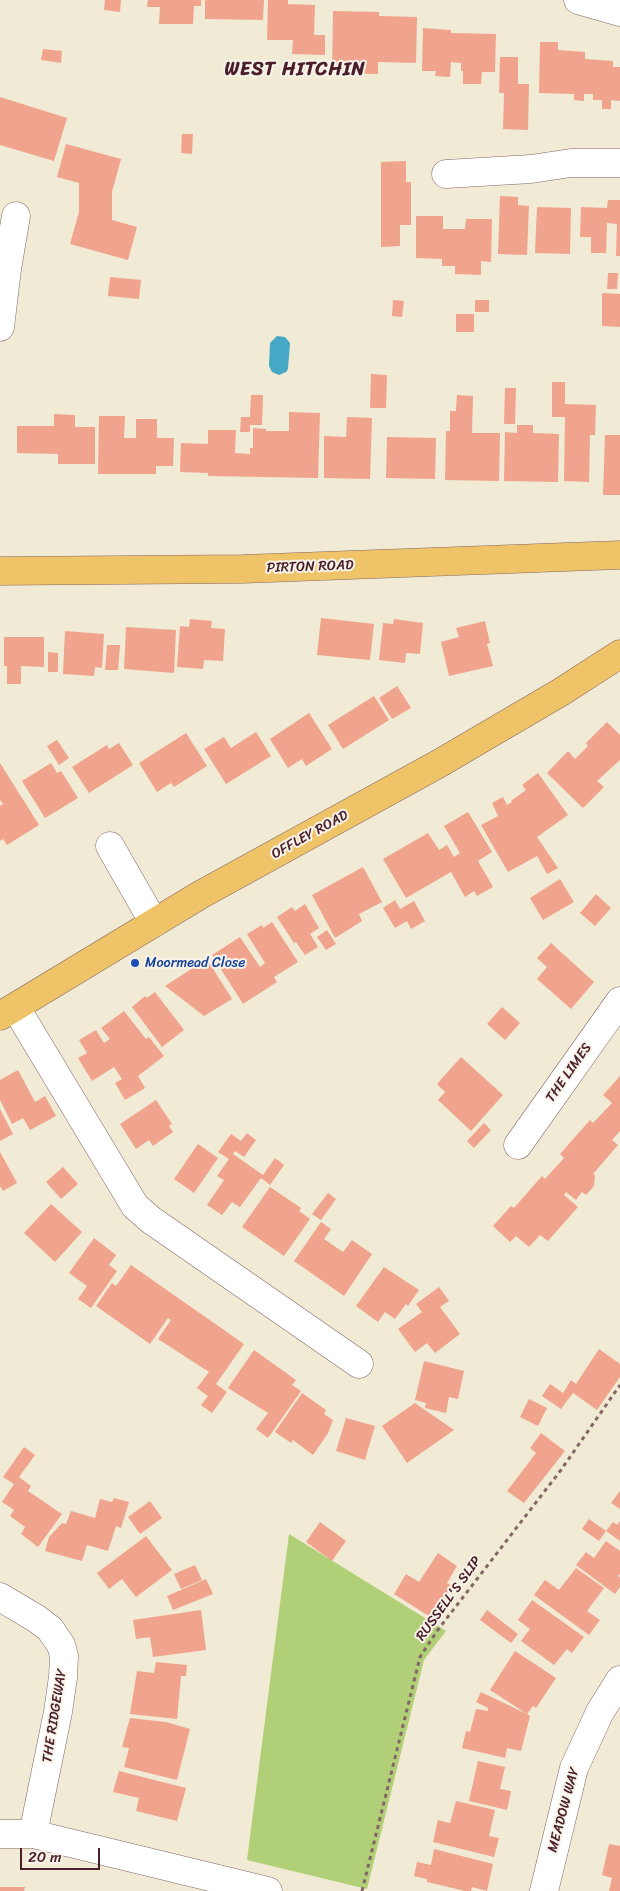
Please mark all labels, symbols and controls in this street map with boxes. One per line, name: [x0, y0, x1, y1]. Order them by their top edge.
district label: WEST HITCHIN: [225, 59, 365, 81]
street label: PIRTON ROAD: [266, 557, 354, 577]
street label: OFFLEY ROAD: [269, 807, 351, 863]
place label: Moormead Close: [145, 955, 245, 971]
marker: Moormead Close: [129, 957, 141, 969]
street label: THE LIMES: [543, 1040, 595, 1106]
street label: RUSSELL'S SLIP: [413, 1554, 485, 1644]
street label: THE RIDGEWAY: [39, 1668, 71, 1764]
street label: MEADOW WAY: [545, 1766, 583, 1854]
scale bar: [22, 1838, 102, 1870]
text: 20 m: [28, 1844, 62, 1870]

